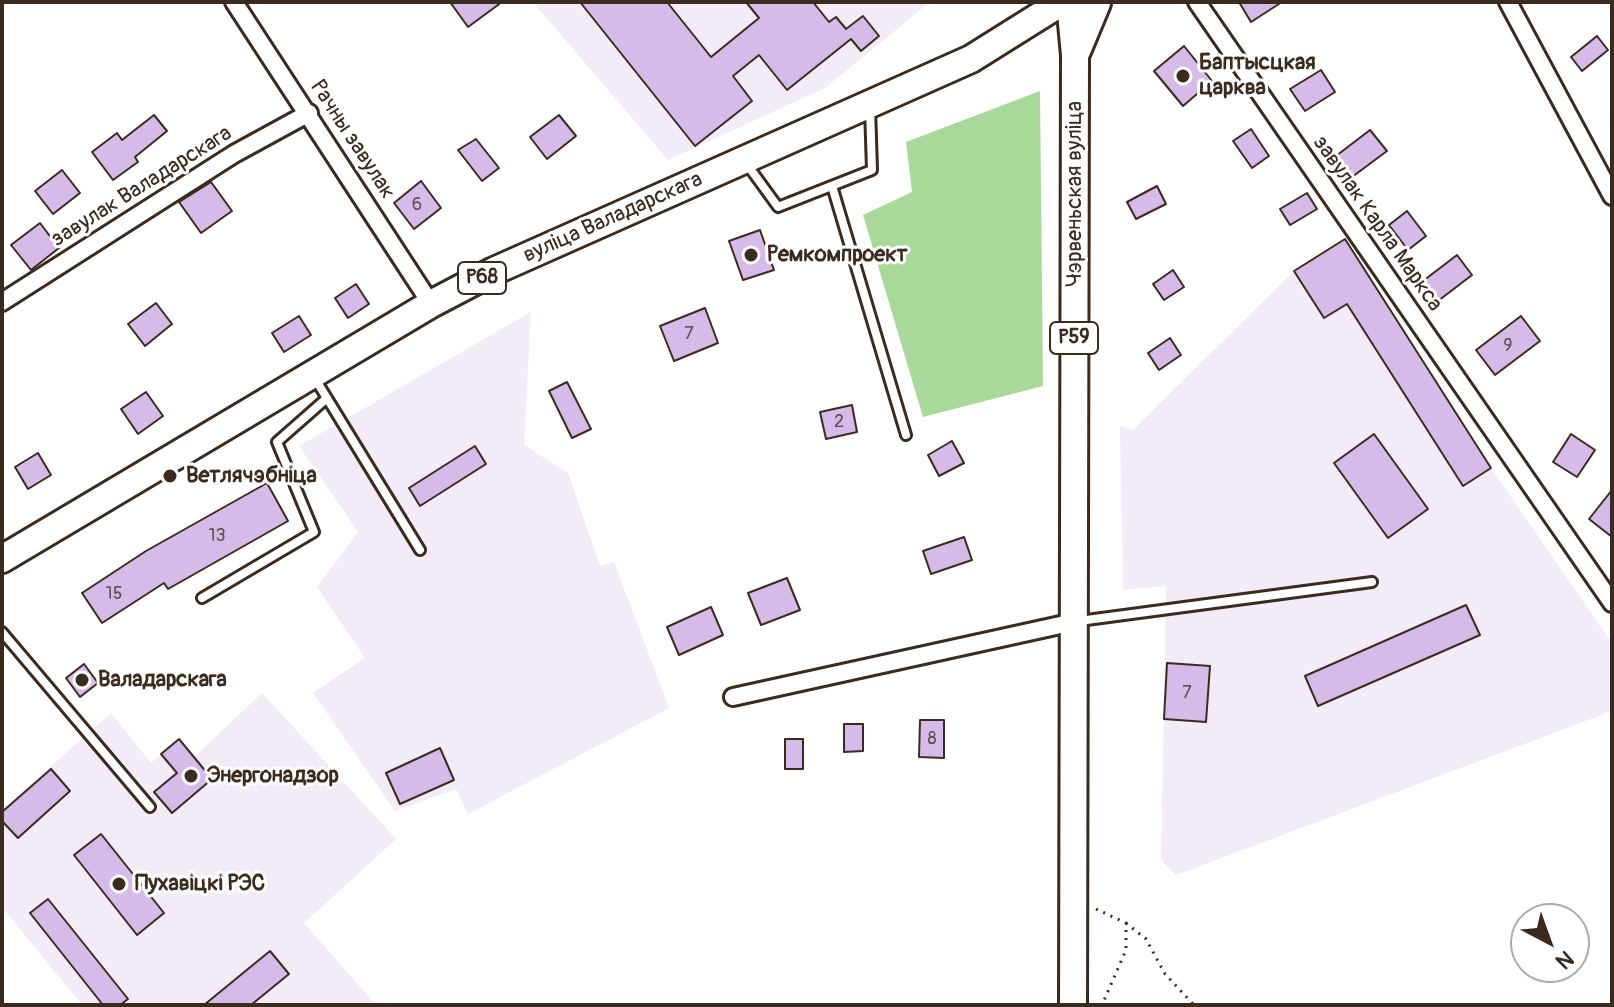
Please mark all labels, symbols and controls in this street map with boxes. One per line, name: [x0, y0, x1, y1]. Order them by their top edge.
place label: Баптысцкая царква: [1199, 50, 1316, 102]
marker: Баптысцкая царква: [1174, 67, 1192, 85]
street label: Рачны завулак: [304, 76, 400, 204]
street label: Чэрвеньская вуліца: [1062, 101, 1088, 287]
street label: завулак Валадарскага: [47, 121, 237, 253]
street label: завулак Карла Маркса: [1307, 131, 1447, 317]
street label: вуліца Валадарскага: [519, 167, 707, 269]
house number: 6: [412, 194, 422, 216]
place label: Ремкомпроект: [767, 242, 908, 268]
marker: Ремкомпроект: [742, 246, 760, 264]
road number: Р68: [458, 262, 506, 294]
road number: Р59: [1050, 322, 1098, 354]
house number: 7: [684, 323, 694, 345]
house number: 9: [1503, 335, 1513, 357]
house number: 2: [834, 411, 844, 433]
place label: Ветлячэбніца: [186, 463, 317, 489]
marker: Ветлячэбніца: [161, 467, 179, 485]
house number: 13: [208, 525, 226, 547]
house number: 15: [106, 583, 122, 605]
place label: Валадарскага: [98, 667, 227, 693]
marker: Валадарскага: [73, 671, 91, 689]
house number: 7: [1182, 682, 1192, 704]
house number: 8: [927, 728, 937, 750]
place label: Энергонадзор: [207, 763, 339, 789]
marker: Энергонадзор: [182, 767, 200, 785]
place label: Пухавіцкі РЭС: [135, 871, 265, 897]
marker: Пухавіцкі РЭС: [110, 875, 128, 893]
north arrow: [1510, 903, 1590, 983]
text: N: [1550, 944, 1579, 975]

